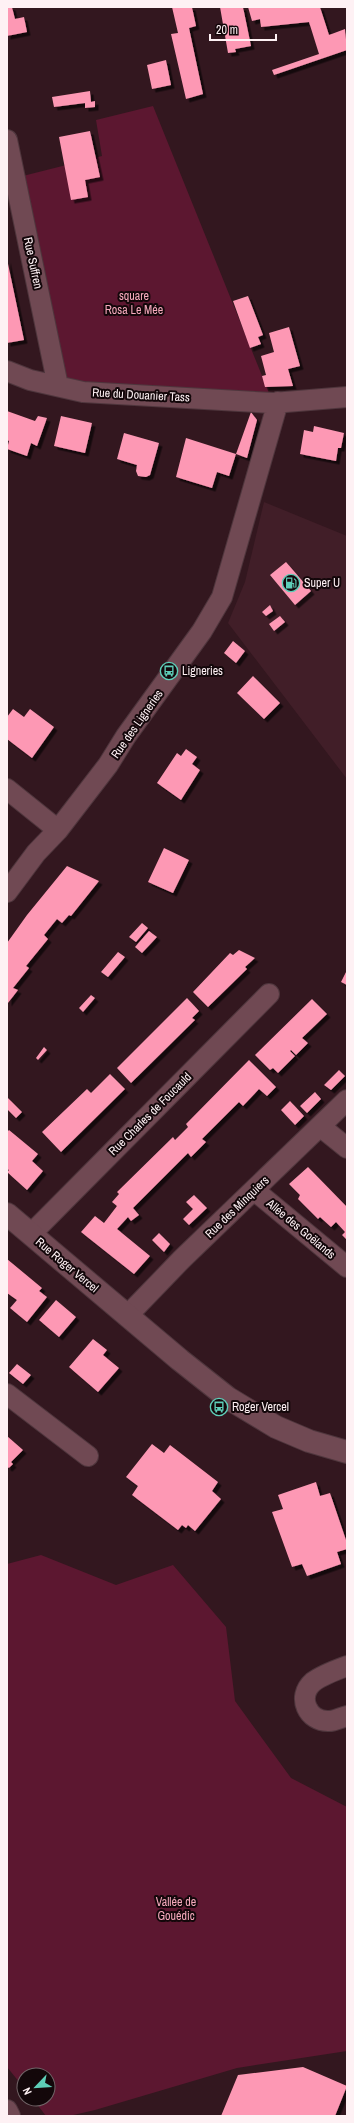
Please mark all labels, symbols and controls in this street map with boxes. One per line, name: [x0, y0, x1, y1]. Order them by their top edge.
scale bar: [210, 16, 276, 42]
text: 20 m: [216, 22, 238, 38]
street label: Rue Suffren: [20, 236, 46, 290]
park label: square Rosa Le Mée: [105, 288, 163, 318]
street label: Rue du Douanier Tass: [92, 384, 190, 406]
fuel station icon: Super U: [281, 573, 301, 593]
place label: Super U: [304, 575, 340, 591]
bus stop icon: Ligneries: [159, 661, 179, 681]
place label: Ligneries: [182, 663, 223, 679]
street label: Rue des Ligneries: [107, 686, 167, 762]
street label: Rue Charles de Foucauld: [105, 1069, 195, 1159]
street label: Rue des Minquiers: [202, 1172, 273, 1242]
street label: Allée des Goëlands: [262, 1195, 339, 1263]
street label: Rue Roger Vercel: [32, 1234, 102, 1296]
bus stop icon: Roger Vercel: [209, 1397, 229, 1417]
place label: Roger Vercel: [232, 1399, 289, 1415]
park label: Vallée de Gouédic: [156, 1894, 196, 1924]
north arrow: [16, 2067, 56, 2107]
text: N: [19, 2085, 35, 2097]

